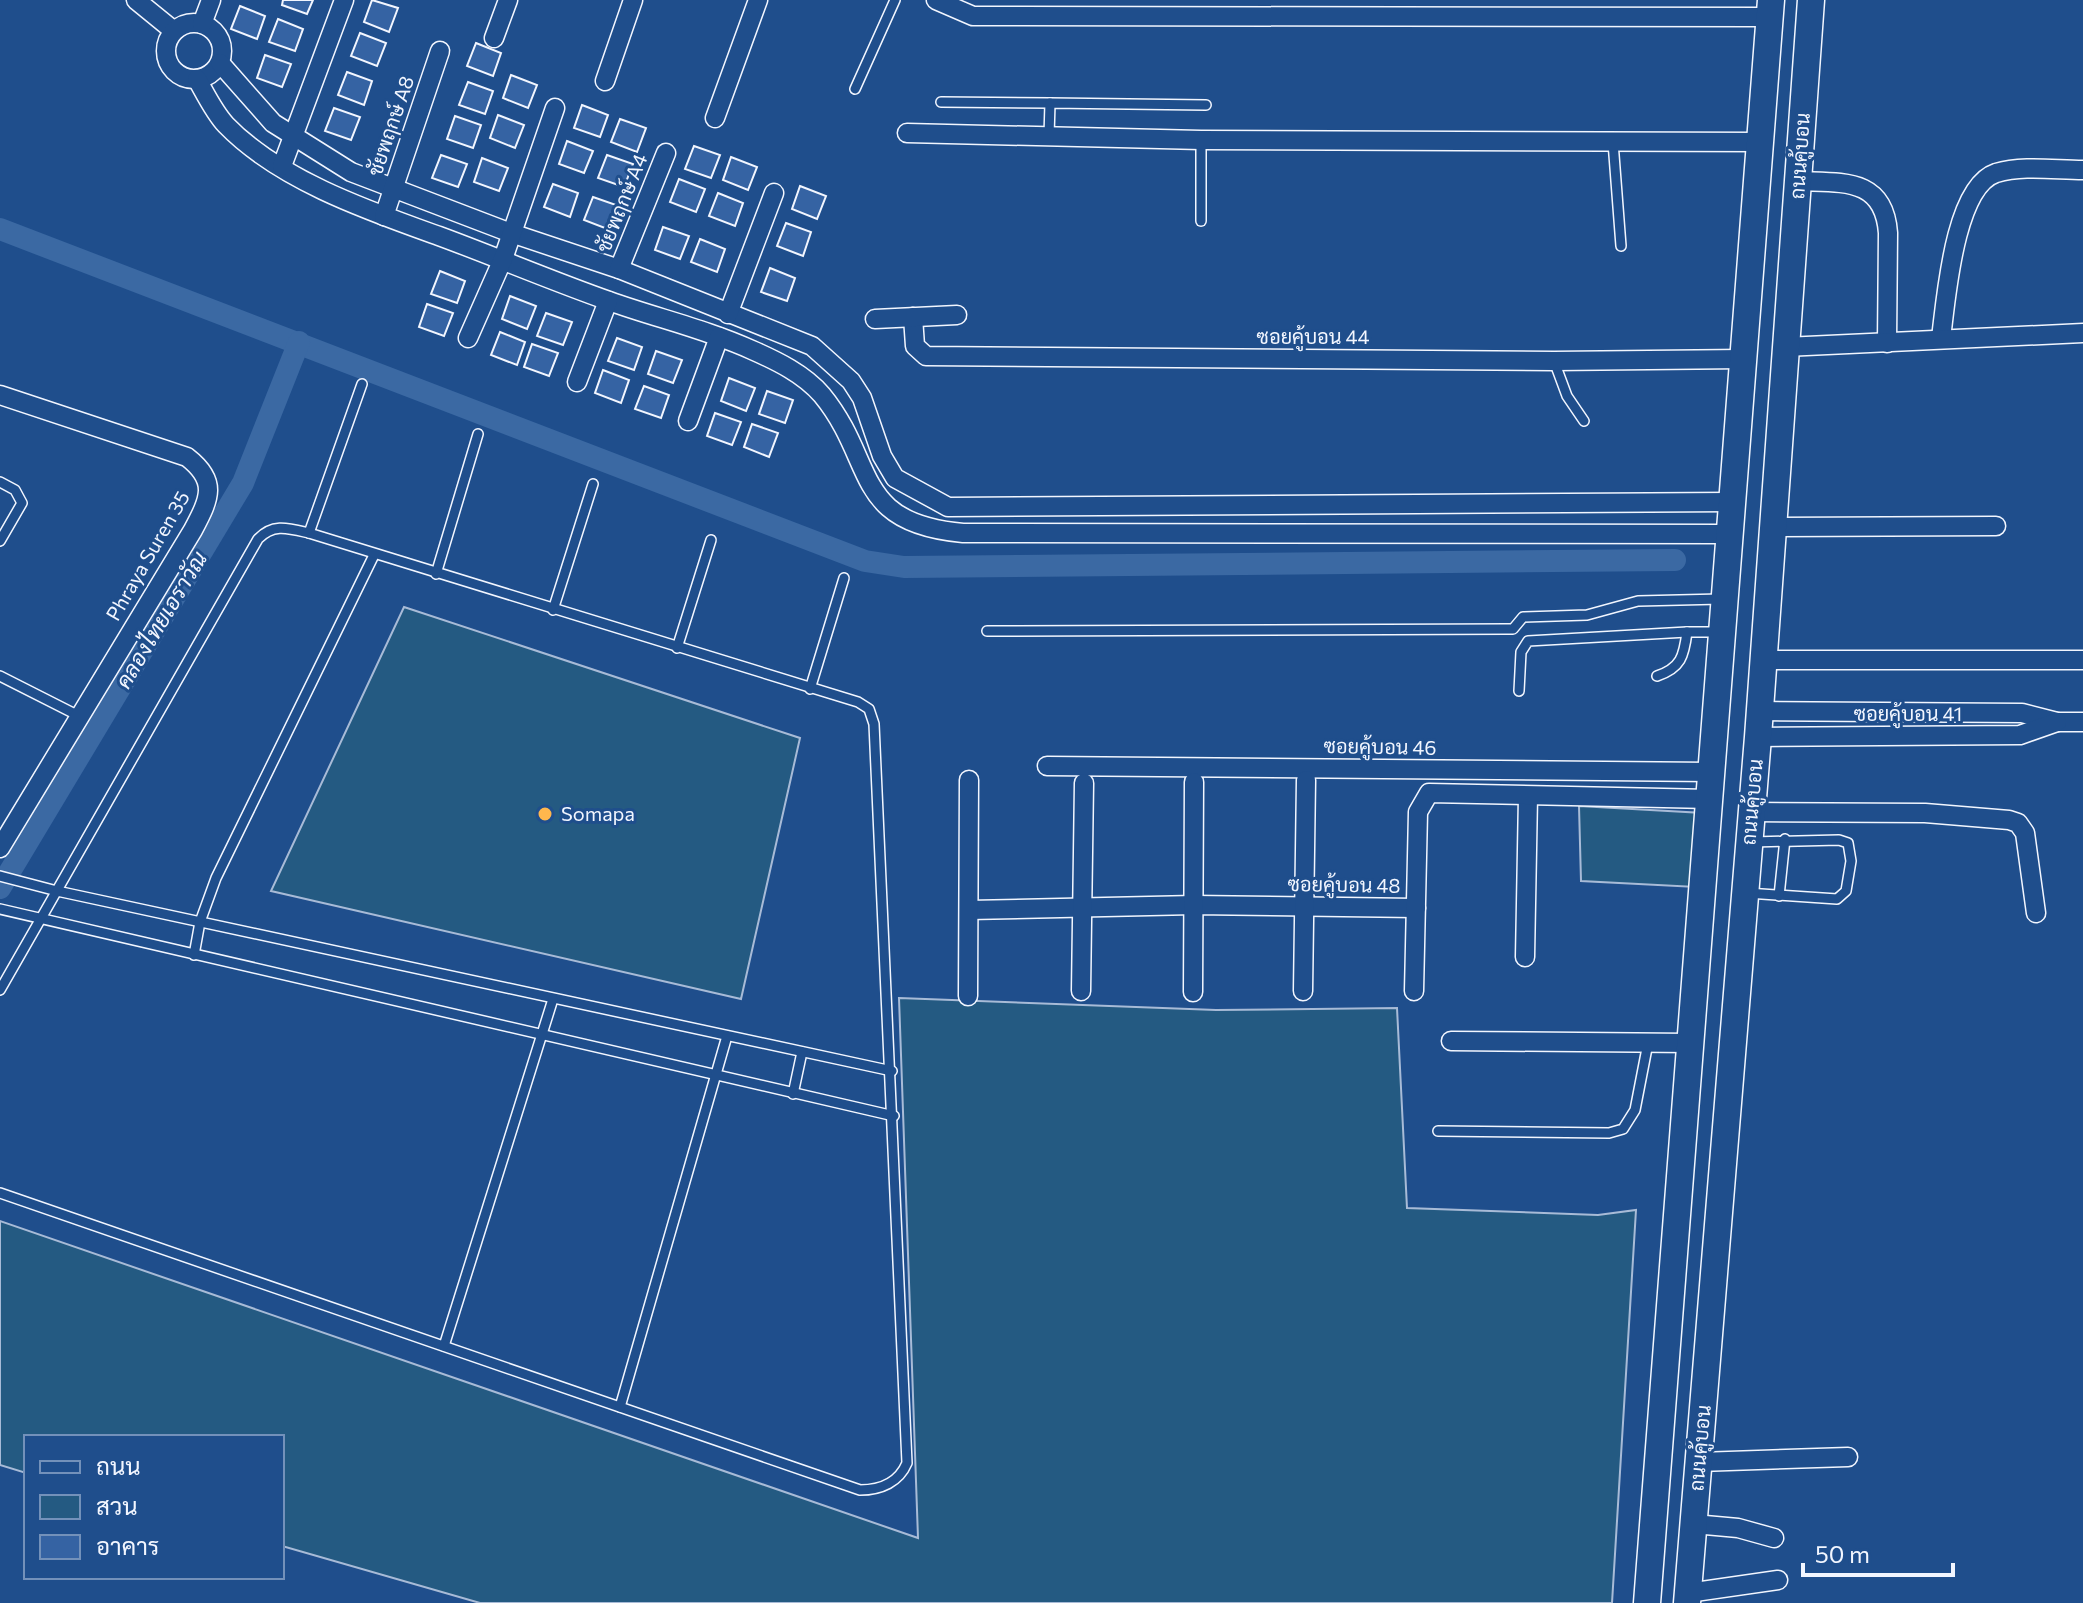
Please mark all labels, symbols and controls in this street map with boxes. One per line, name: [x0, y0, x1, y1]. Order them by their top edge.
street label: ชัยพฤกษ์ A8: [361, 72, 419, 179]
street label: ถนนคู้บอน: [1784, 112, 1818, 200]
street label: ชัยพฤกษ์ A4: [589, 149, 653, 256]
street label: ซอยคู้บอน 44: [1257, 324, 1369, 352]
street label: Phraya Suren 35: [100, 486, 194, 625]
water label: คลองไทยเอราวัณ: [109, 546, 212, 693]
street label: ซอยคู้บอน 41: [1854, 701, 1962, 729]
street label: ซอยคู้บอน 46: [1323, 733, 1437, 763]
street label: ถนนคู้บอน: [1735, 758, 1771, 846]
place label: Somapa: [561, 801, 635, 825]
marker: Somapa: [536, 805, 554, 823]
street label: ซอยคู้บอน 48: [1287, 871, 1401, 901]
street label: ถนนคู้บอน: [1683, 1404, 1719, 1492]
legend: [24, 1435, 284, 1579]
text: ถนน: [96, 1451, 141, 1480]
text: สวน: [96, 1491, 138, 1520]
scale bar: [1803, 1527, 1953, 1577]
text: อาคาร: [96, 1531, 159, 1560]
text: 50 m: [1815, 1539, 1870, 1568]

